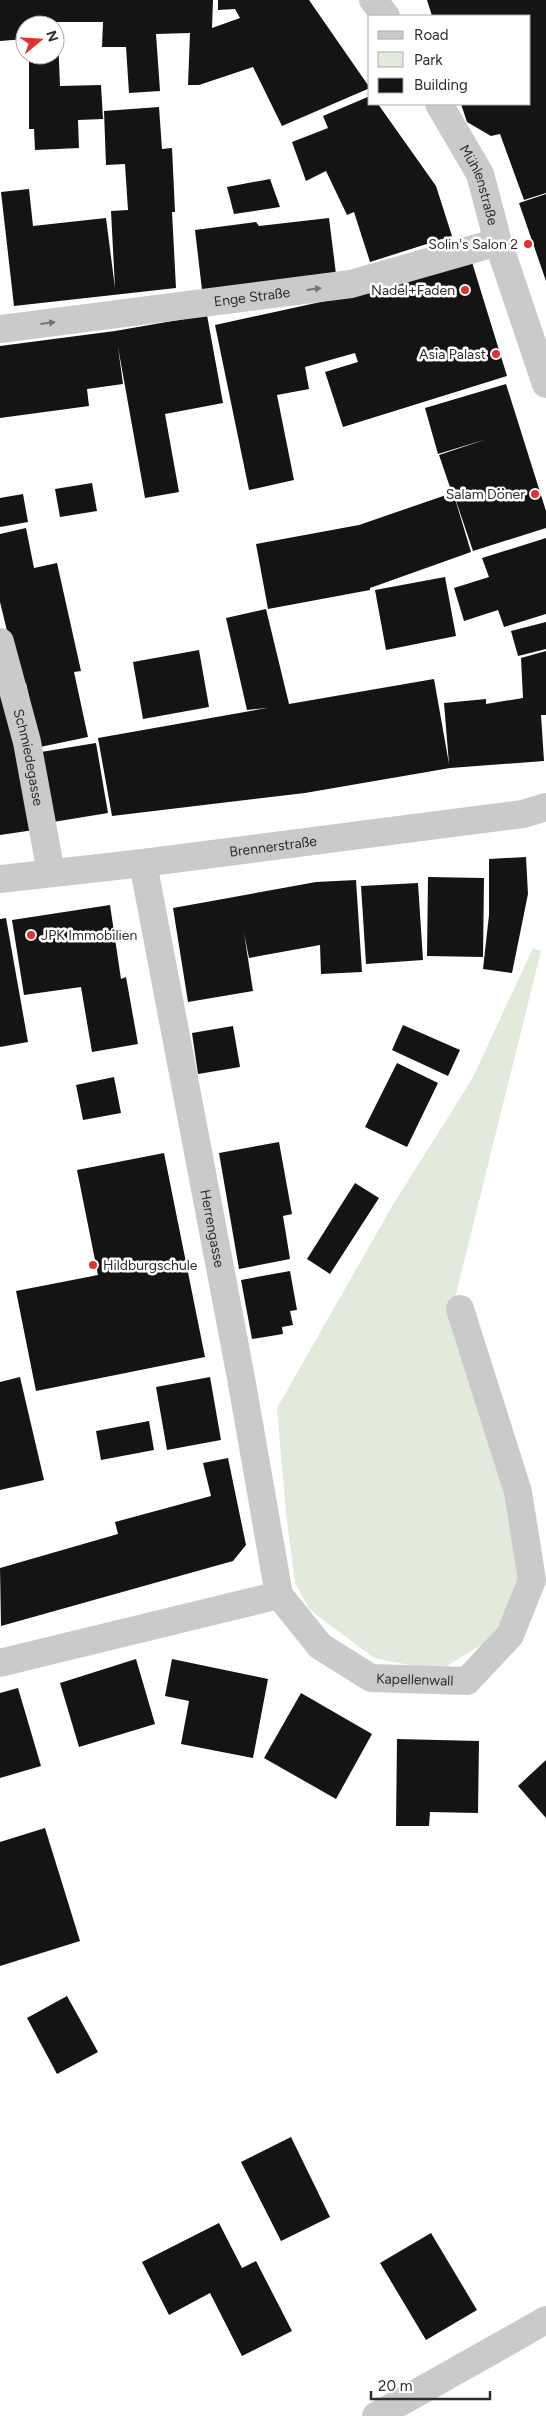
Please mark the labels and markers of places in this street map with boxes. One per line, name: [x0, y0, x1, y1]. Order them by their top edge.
place label: Solin's Salon 2: [428, 236, 518, 253]
marker: Solin's Salon 2: [522, 238, 534, 250]
place label: Nadel+Faden: [371, 282, 455, 299]
marker: Nadel+Faden: [459, 284, 471, 296]
place label: Asia Palast: [419, 346, 486, 363]
marker: Asia Palast: [490, 348, 502, 360]
place label: Salam Döner: [446, 486, 525, 503]
marker: Salam Döner: [529, 488, 541, 500]
place label: JPK Immobilien: [41, 927, 137, 944]
marker: JPK Immobilien: [25, 929, 37, 941]
place label: Hildburgschule: [103, 1257, 198, 1274]
marker: Hildburgschule: [87, 1259, 99, 1271]

